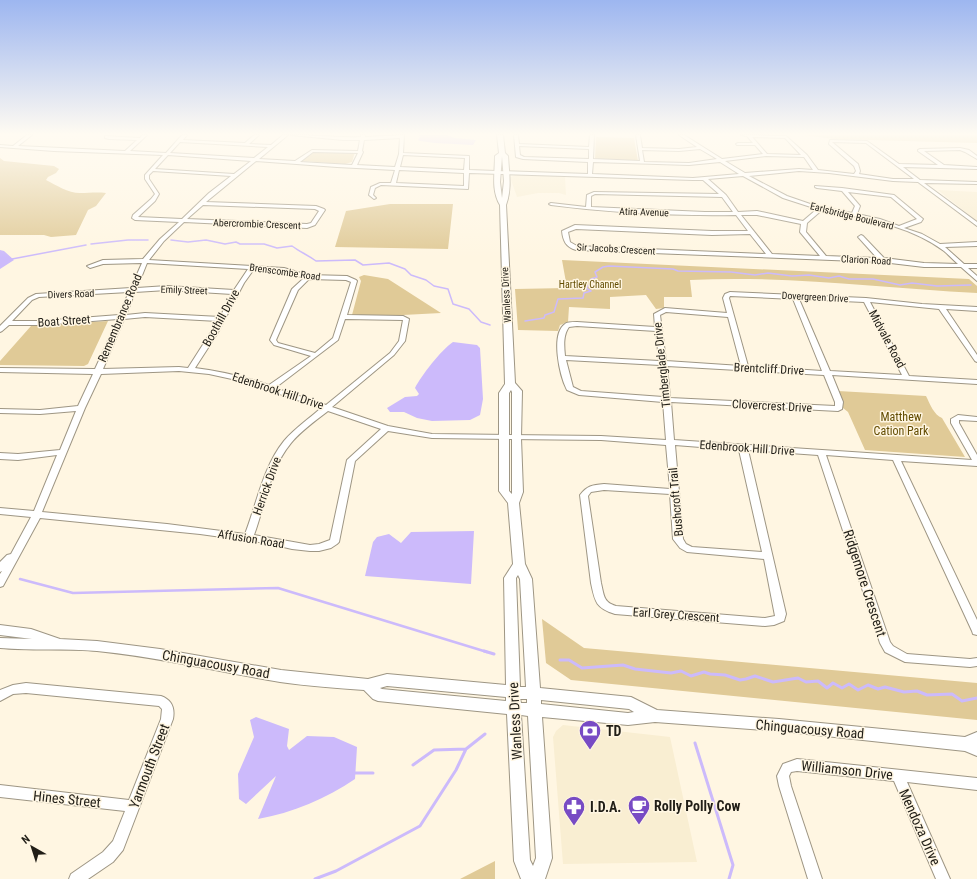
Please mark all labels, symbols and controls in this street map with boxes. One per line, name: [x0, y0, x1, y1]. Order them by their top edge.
street label: Earlsbridge Boulevard: [809, 200, 895, 232]
street label: Atira Avenue: [619, 206, 669, 218]
street label: Abercrombie Crescent: [213, 217, 301, 231]
street label: Sir Jacobs Crescent: [576, 241, 656, 257]
street label: Clarion Road: [841, 253, 891, 267]
street label: Brenscombe Road: [249, 262, 321, 282]
street label: Wanless Drive: [499, 267, 513, 323]
street label: Remembrance Road: [95, 272, 145, 364]
park label: Hartley Channel: [559, 279, 621, 290]
street label: Emily Street: [160, 284, 208, 296]
street label: Boothill Drive: [200, 287, 243, 349]
street label: Divers Road: [47, 288, 95, 300]
street label: Dovergreen Drive: [781, 290, 849, 304]
street label: Midvale Road: [866, 308, 908, 370]
street label: Boat Street: [37, 312, 91, 330]
street label: Timberglade Drive: [651, 321, 673, 408]
street label: Brentcliff Drive: [733, 360, 805, 378]
street label: Edenbrook Hill Drive: [231, 370, 326, 412]
street label: Clovercrest Drive: [732, 397, 813, 415]
park label: Matthew Cation Park: [874, 410, 929, 438]
street label: Edenbrook Hill Drive: [699, 438, 795, 458]
street label: Herrick Drive: [250, 455, 284, 517]
street label: Bushcroft Trail: [666, 467, 686, 537]
street label: Affusion Road: [217, 527, 285, 551]
street label: Ridgemore Crescent: [840, 527, 890, 639]
street label: Earl Grey Crescent: [632, 605, 720, 625]
street label: Chinguacousy Road: [161, 647, 271, 681]
street label: Wanless Drive: [505, 681, 525, 760]
street label: Chinguacousy Road: [755, 716, 865, 742]
bank icon: TD: [577, 718, 603, 751]
street label: Yarmouth Street: [126, 722, 172, 810]
place label: TD: [606, 723, 622, 739]
street label: Williamson Drive: [800, 757, 894, 783]
street label: Mendoza Drive: [896, 786, 944, 868]
street label: Hines Street: [33, 788, 101, 810]
cafe icon: Rolly Polly Cow: [626, 793, 652, 826]
pharmacy icon: I.D.A.: [561, 794, 587, 827]
place label: Rolly Polly Cow: [654, 798, 741, 814]
place label: I.D.A.: [590, 799, 621, 815]
north arrow: [12, 827, 52, 867]
text: N: [19, 832, 33, 847]

